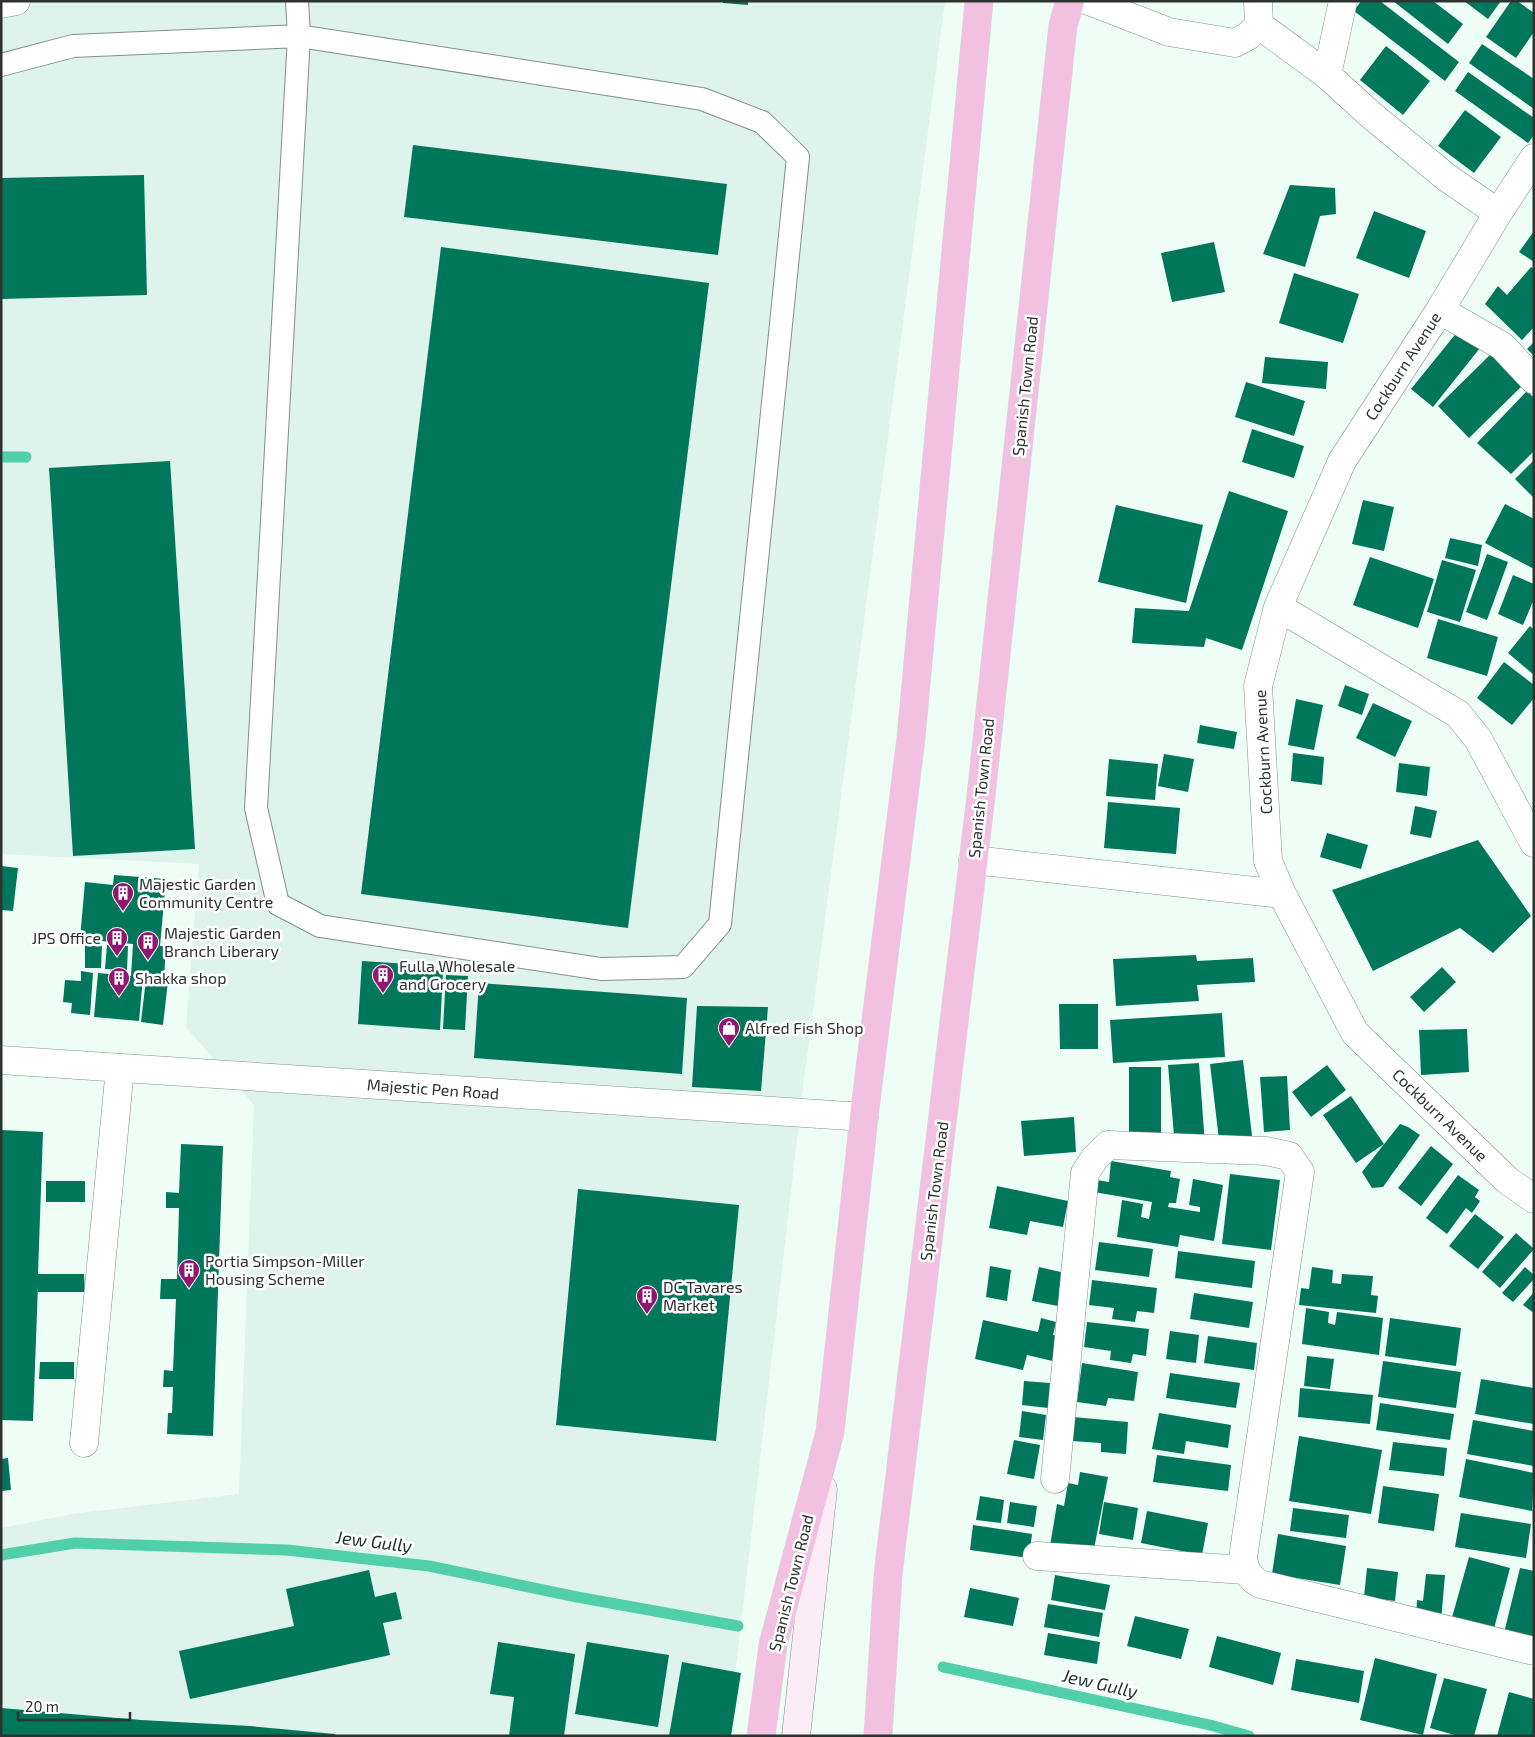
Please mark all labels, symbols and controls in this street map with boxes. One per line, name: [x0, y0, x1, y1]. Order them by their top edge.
street label: Cockburn Avenue: [1361, 308, 1445, 423]
street label: Spanish Town Road: [1008, 315, 1041, 457]
street label: Cockburn Avenue: [1250, 689, 1275, 815]
street label: Spanish Town Road: [964, 717, 997, 859]
place label: Majestic Garden Community Centre: [139, 874, 273, 911]
building icon: Majestic Garden Community Centre: [111, 881, 135, 912]
place label: Majestic Garden Branch Liberary: [164, 923, 281, 960]
building icon: JPS Office: [105, 926, 129, 957]
place label: JPS Office: [32, 928, 101, 947]
building icon: Majestic Garden Branch Liberary: [136, 930, 160, 961]
place label: Fulla Wholesale and Grocery: [399, 956, 515, 993]
building icon: Fulla Wholesale and Grocery: [371, 963, 395, 994]
building icon: Shakka shop: [107, 966, 131, 997]
place label: Shakka shop: [135, 968, 227, 987]
shop icon: Alfred Fish Shop: [717, 1016, 741, 1047]
place label: Alfred Fish Shop: [745, 1018, 863, 1037]
street label: Cockburn Avenue: [1389, 1064, 1492, 1165]
street label: Majestic Pen Road: [366, 1074, 500, 1104]
street label: Spanish Town Road: [916, 1120, 951, 1262]
place label: Portia Simpson-Miller Housing Scheme: [205, 1251, 365, 1288]
building icon: Portia Simpson-Miller Housing Scheme: [177, 1258, 201, 1289]
place label: DC Tavares Market: [663, 1277, 743, 1314]
building icon: DC Tavares Market: [635, 1284, 659, 1315]
street label: Spanish Town Road: [764, 1512, 817, 1653]
water label: Jew Gully: [334, 1525, 414, 1557]
water label: Jew Gully: [1060, 1663, 1140, 1702]
scale bar: [18, 1690, 130, 1722]
text: 20 m: [25, 1697, 59, 1715]

